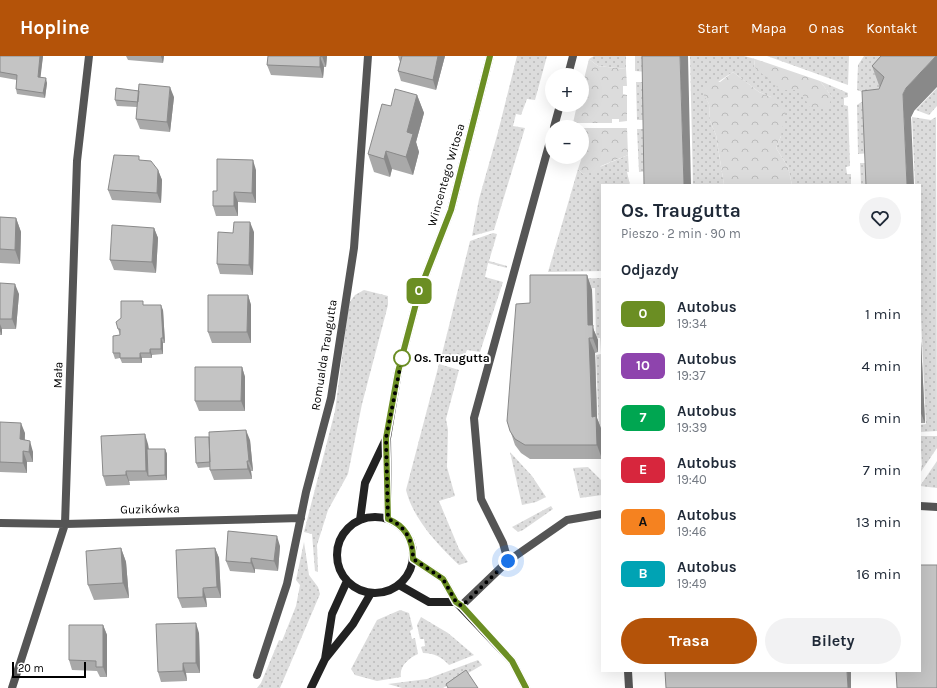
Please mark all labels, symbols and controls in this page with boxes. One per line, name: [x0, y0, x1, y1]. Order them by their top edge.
text: Hopline: [20, 17, 90, 39]
text: Start: [697, 20, 729, 37]
text: Mapa: [751, 20, 786, 37]
text: O nas: [808, 20, 844, 37]
text: Kontakt: [866, 20, 917, 37]
map controls: [545, 68, 589, 164]
button: +: [545, 68, 589, 112]
button: −: [545, 120, 589, 164]
street label: Wincentego Witosa: [425, 122, 467, 228]
button: heart: [859, 197, 901, 239]
text: Os. Traugutta: [621, 200, 741, 222]
text: Pieszo · 2 min · 90 m: [621, 226, 741, 241]
text: Odjazdy: [621, 261, 678, 279]
line badge: 0: [406, 278, 432, 304]
text: 0: [415, 282, 423, 299]
text: Autobus: [677, 298, 737, 316]
street label: Romualda Traugutta: [308, 299, 340, 411]
text: 0: [639, 305, 647, 322]
text: 1 min: [865, 305, 901, 323]
text: 19:34: [677, 316, 707, 331]
marker: Os. Traugutta: [393, 349, 411, 367]
text: Autobus: [677, 350, 737, 368]
place label: Os. Traugutta: [414, 351, 490, 365]
text: 10: [636, 357, 650, 374]
text: 4 min: [862, 357, 901, 375]
street label: Mała: [51, 361, 65, 389]
text: 19:37: [677, 368, 706, 383]
text: Autobus: [677, 402, 737, 420]
text: 7: [640, 409, 646, 426]
text: 6 min: [861, 409, 901, 427]
text: 19:39: [677, 420, 707, 435]
text: Autobus: [677, 454, 737, 472]
text: E: [639, 461, 647, 478]
text: 7 min: [863, 461, 901, 479]
text: 19:40: [677, 472, 707, 487]
street label: Guzikówka: [120, 501, 180, 517]
text: Autobus: [677, 506, 737, 524]
text: A: [639, 513, 647, 530]
text: 13 min: [856, 513, 901, 531]
text: 19:46: [677, 524, 707, 539]
your location: [498, 551, 518, 571]
text: Autobus: [677, 558, 737, 576]
text: B: [638, 565, 648, 582]
text: 16 min: [856, 565, 901, 583]
text: 19:49: [677, 576, 707, 591]
button: Trasa: [621, 618, 757, 664]
button: Bilety: [765, 618, 901, 664]
scale bar: [12, 660, 86, 679]
text: 20 m: [18, 662, 44, 675]

